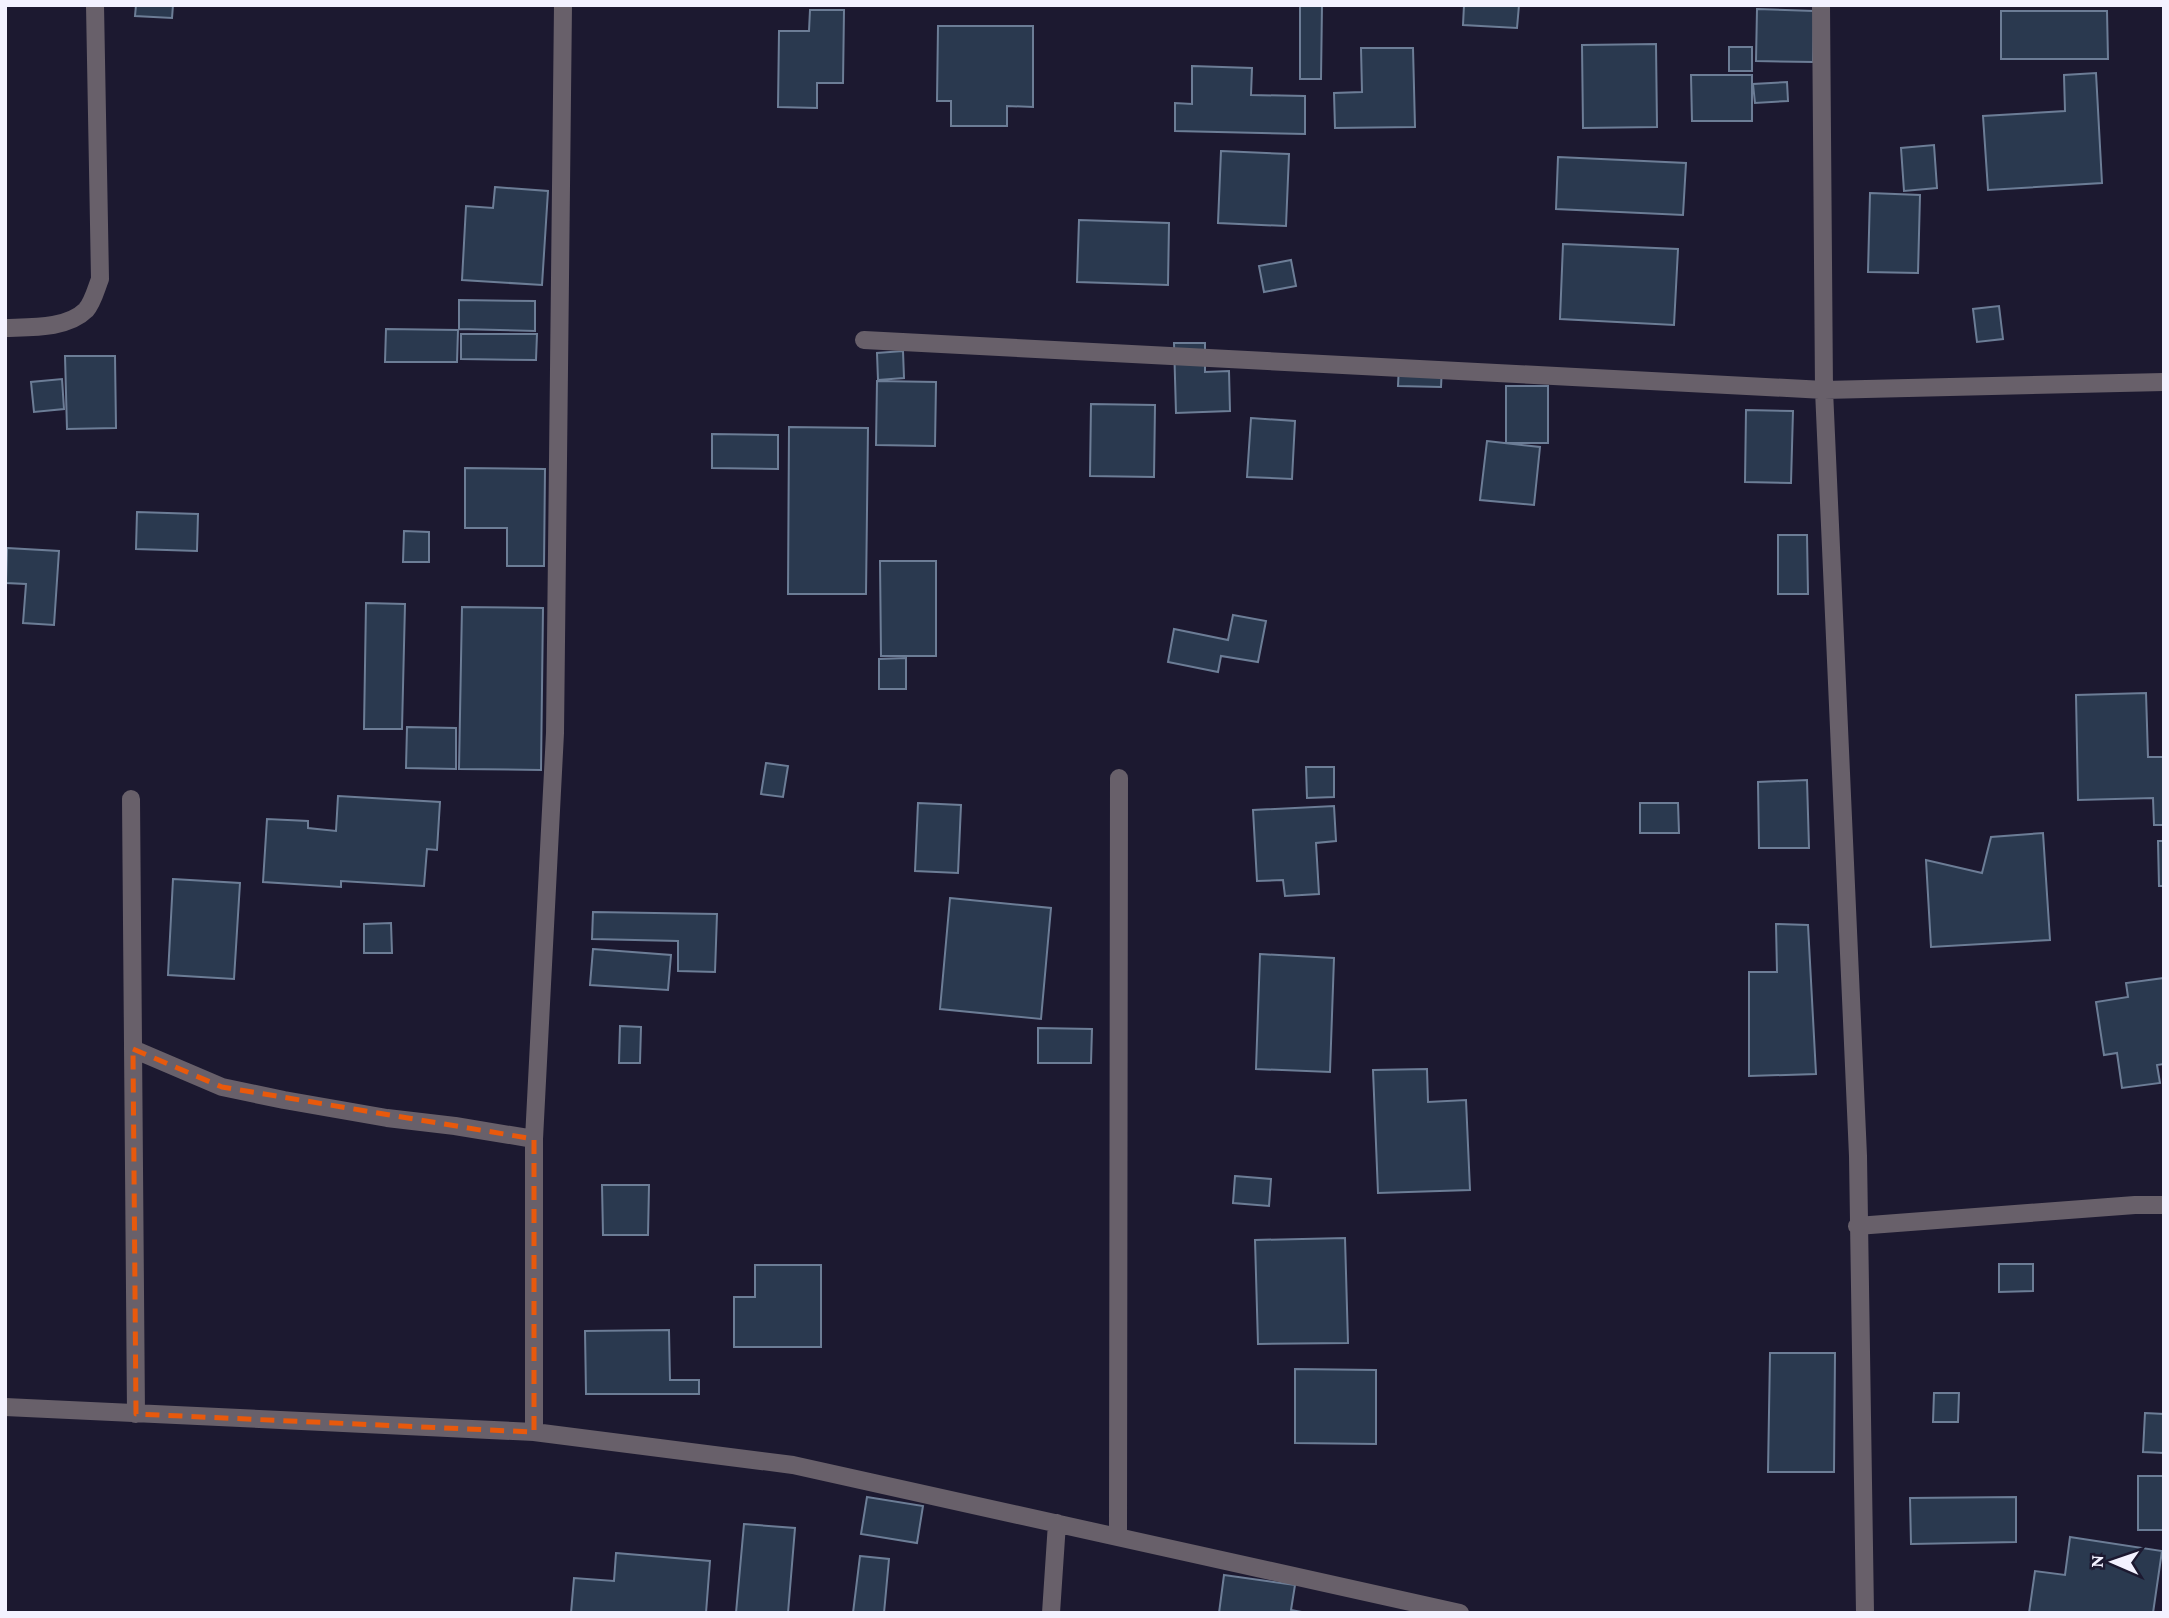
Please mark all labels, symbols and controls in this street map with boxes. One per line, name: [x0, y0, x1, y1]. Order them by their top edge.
north arrow: [2078, 1527, 2148, 1597]
text: N: [2086, 1555, 2107, 1568]

